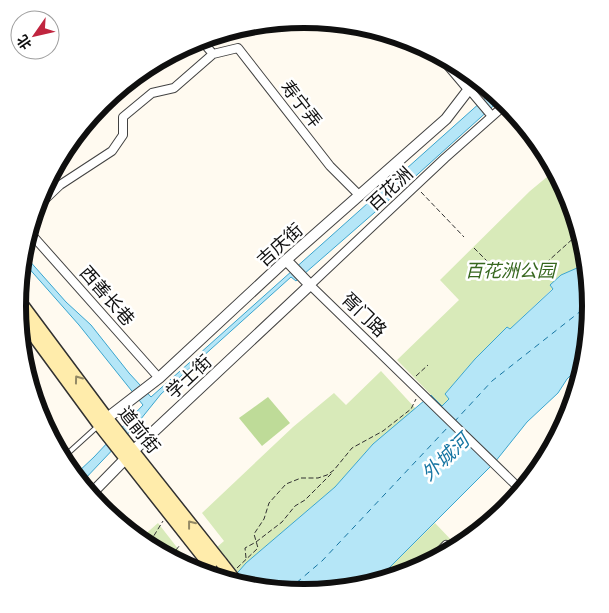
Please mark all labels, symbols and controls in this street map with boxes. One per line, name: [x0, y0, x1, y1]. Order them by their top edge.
north arrow: [10, 10, 60, 60]
text: 北: [11, 31, 36, 54]
street label: 寿宁弄: [276, 73, 329, 132]
street label: 百花洲: [360, 160, 417, 215]
street label: 吉庆街: [250, 216, 307, 271]
park label: 百花洲公园: [465, 256, 558, 282]
street label: 西善长巷: [75, 259, 142, 330]
street label: 胥门路: [337, 285, 394, 342]
street label: 学士街: [159, 348, 216, 403]
one-way arrow: [75, 375, 84, 385]
street label: 道前街: [113, 400, 168, 458]
water label: 外城河: [414, 424, 477, 485]
one-way arrow: [187, 520, 196, 529]

